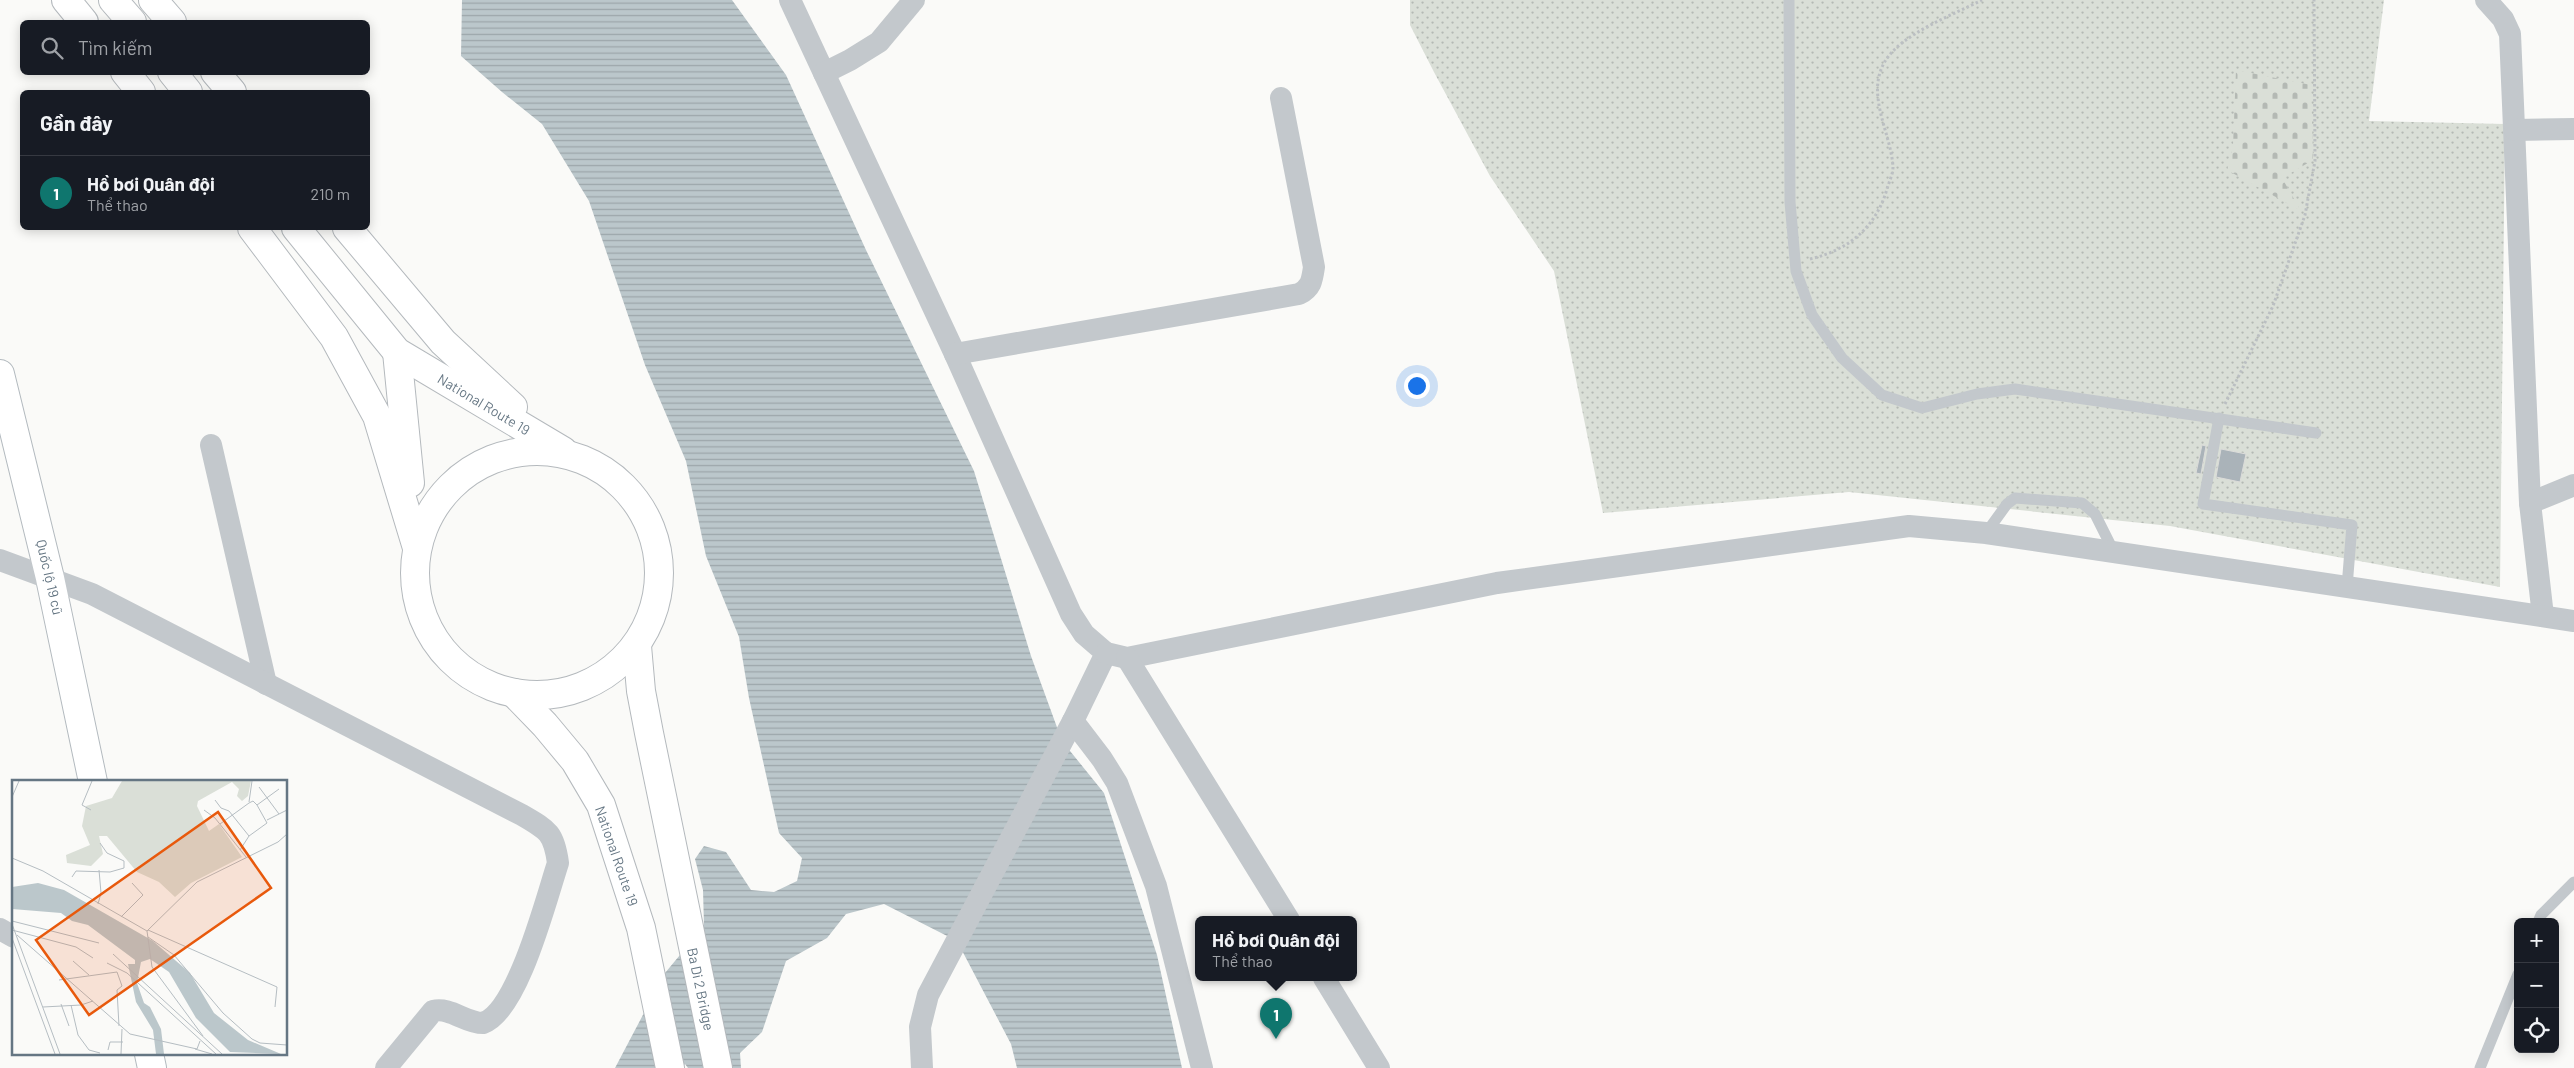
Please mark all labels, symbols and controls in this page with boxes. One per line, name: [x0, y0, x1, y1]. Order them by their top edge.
search box: [20, 20, 370, 75]
icon: search: [38, 34, 66, 62]
text: Tìm kiếm: [78, 36, 153, 59]
text: Gần đây: [40, 110, 113, 135]
text: Hồ bơi Quân đội: [87, 172, 215, 195]
text: 1: [53, 184, 59, 203]
text: 210 m: [311, 184, 350, 203]
text: Thể thao: [87, 195, 148, 214]
street label: National Route 19: [435, 370, 533, 438]
your location: [1404, 373, 1430, 399]
street label: Quốc lộ 19 cũ: [33, 538, 67, 616]
inset map: [12, 780, 288, 1056]
street label: National Route 19: [592, 804, 642, 908]
popup: [1195, 916, 1357, 981]
map controls: [2514, 918, 2559, 1053]
button: +: [2514, 918, 2559, 963]
text: Hồ bơi Quân đội: [1212, 928, 1340, 951]
street label: Ba Di 2 Bridge: [684, 946, 718, 1032]
text: Thể thao: [1212, 951, 1273, 970]
button: −: [2514, 963, 2559, 1008]
pin: 1: [1260, 998, 1292, 1039]
button: locate: [2514, 1008, 2559, 1053]

